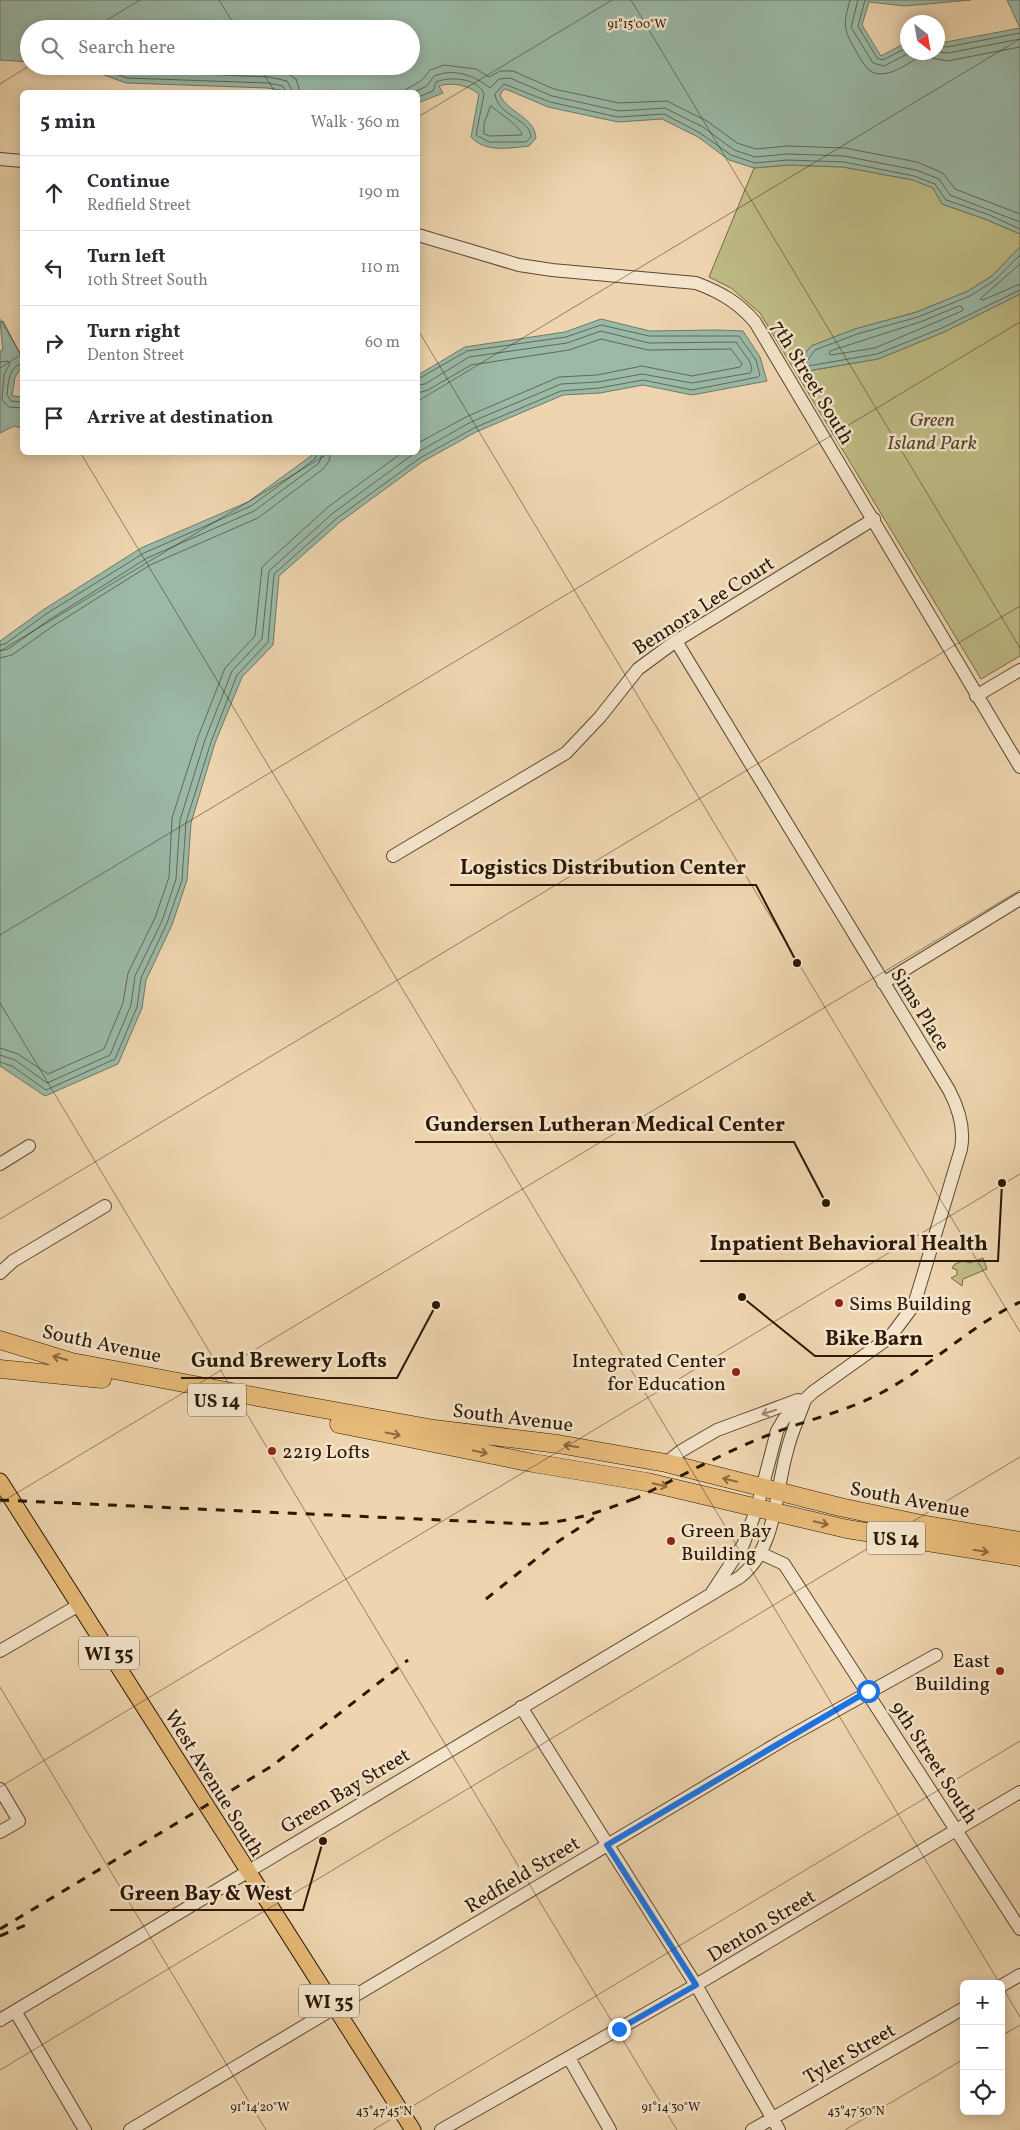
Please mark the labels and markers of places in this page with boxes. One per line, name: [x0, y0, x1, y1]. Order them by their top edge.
callout: Logistics Distribution Center: [450, 849, 756, 885]
callout: Gundersen Lutheran Medical Center: [415, 1106, 794, 1142]
callout: Inpatient Behavioral Health: [700, 1225, 998, 1261]
place label: Sims Building: [849, 1291, 972, 1319]
marker: Sims Building: [833, 1297, 845, 1309]
callout: Bike Barn: [815, 1320, 933, 1356]
callout: Gund Brewery Lofts: [181, 1342, 397, 1378]
place label: Integrated Center for Education: [572, 1348, 726, 1399]
marker: Integrated Center for Education: [730, 1366, 742, 1378]
place label: 2219 Lofts: [282, 1439, 370, 1467]
marker: 2219 Lofts: [266, 1445, 278, 1457]
place label: Green Bay Building: [681, 1518, 772, 1569]
marker: Green Bay Building: [665, 1535, 677, 1547]
place label: East Building: [915, 1648, 990, 1699]
marker: East Building: [994, 1665, 1006, 1677]
callout: Green Bay & West: [110, 1874, 303, 1910]

